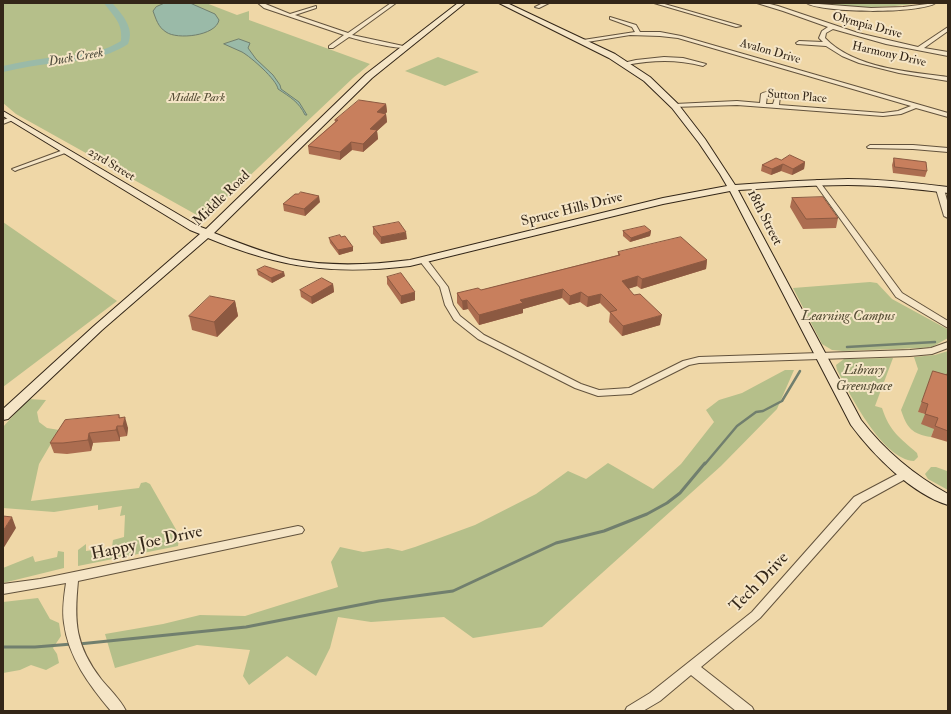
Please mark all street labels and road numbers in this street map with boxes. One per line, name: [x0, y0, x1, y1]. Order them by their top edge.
street label: Olympia Drive: [831, 10, 903, 42]
street label: Avalon Drive: [738, 36, 802, 68]
street label: Harmony Drive: [851, 39, 927, 71]
street label: Sutton Place: [767, 87, 827, 107]
street label: 23rd Street: [85, 145, 137, 185]
street label: Middle Road: [190, 168, 254, 230]
street label: 18th Street: [743, 187, 785, 249]
street label: Spruce Hills Drive: [520, 189, 624, 231]
street label: Happy Joe Drive: [89, 522, 205, 566]
street label: Tech Drive: [726, 549, 794, 617]

